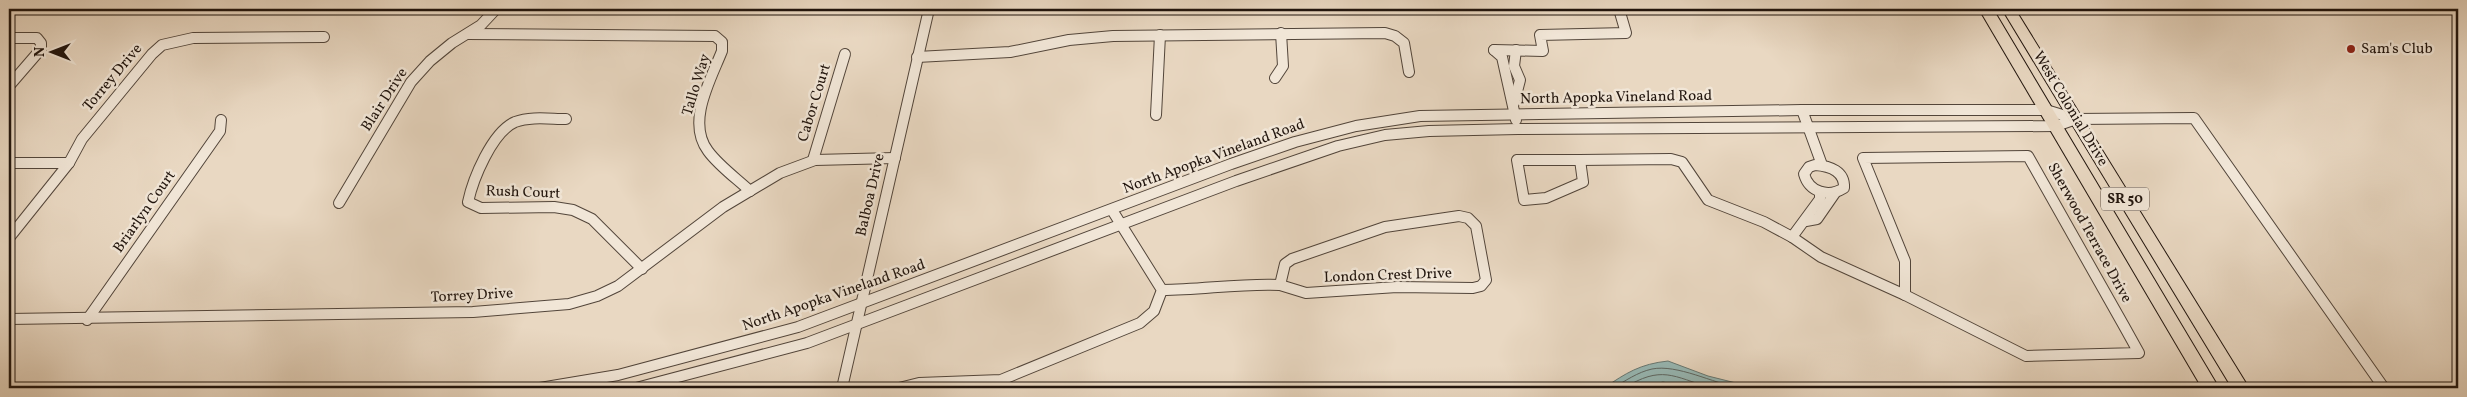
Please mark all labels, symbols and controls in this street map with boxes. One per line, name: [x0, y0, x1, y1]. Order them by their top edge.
north arrow: [28, 28, 78, 78]
place label: Sam's Club: [2361, 39, 2433, 60]
street label: Torrey Drive: [78, 40, 148, 116]
marker: Sam's Club: [2345, 43, 2357, 55]
text: N: [31, 47, 50, 57]
street label: West Colonial Drive: [2027, 48, 2113, 170]
street label: Tallo Way: [678, 51, 716, 119]
street label: Cabor Court: [793, 61, 837, 145]
street label: Blair Drive: [357, 64, 413, 136]
street label: North Apopka Vineland Road: [1520, 86, 1712, 110]
street label: North Apopka Vineland Road: [1120, 114, 1308, 200]
street label: Balboa Drive: [851, 151, 891, 239]
street label: Sherwood Terrace Drive: [2042, 159, 2136, 307]
street label: Briarlyn Court: [109, 167, 181, 257]
street label: Rush Court: [485, 181, 561, 205]
road number: SR 50: [2101, 188, 2149, 210]
street label: North Apopka Vineland Road: [740, 255, 928, 337]
street label: London Crest Drive: [1324, 263, 1452, 289]
street label: Torrey Drive: [430, 283, 514, 309]

